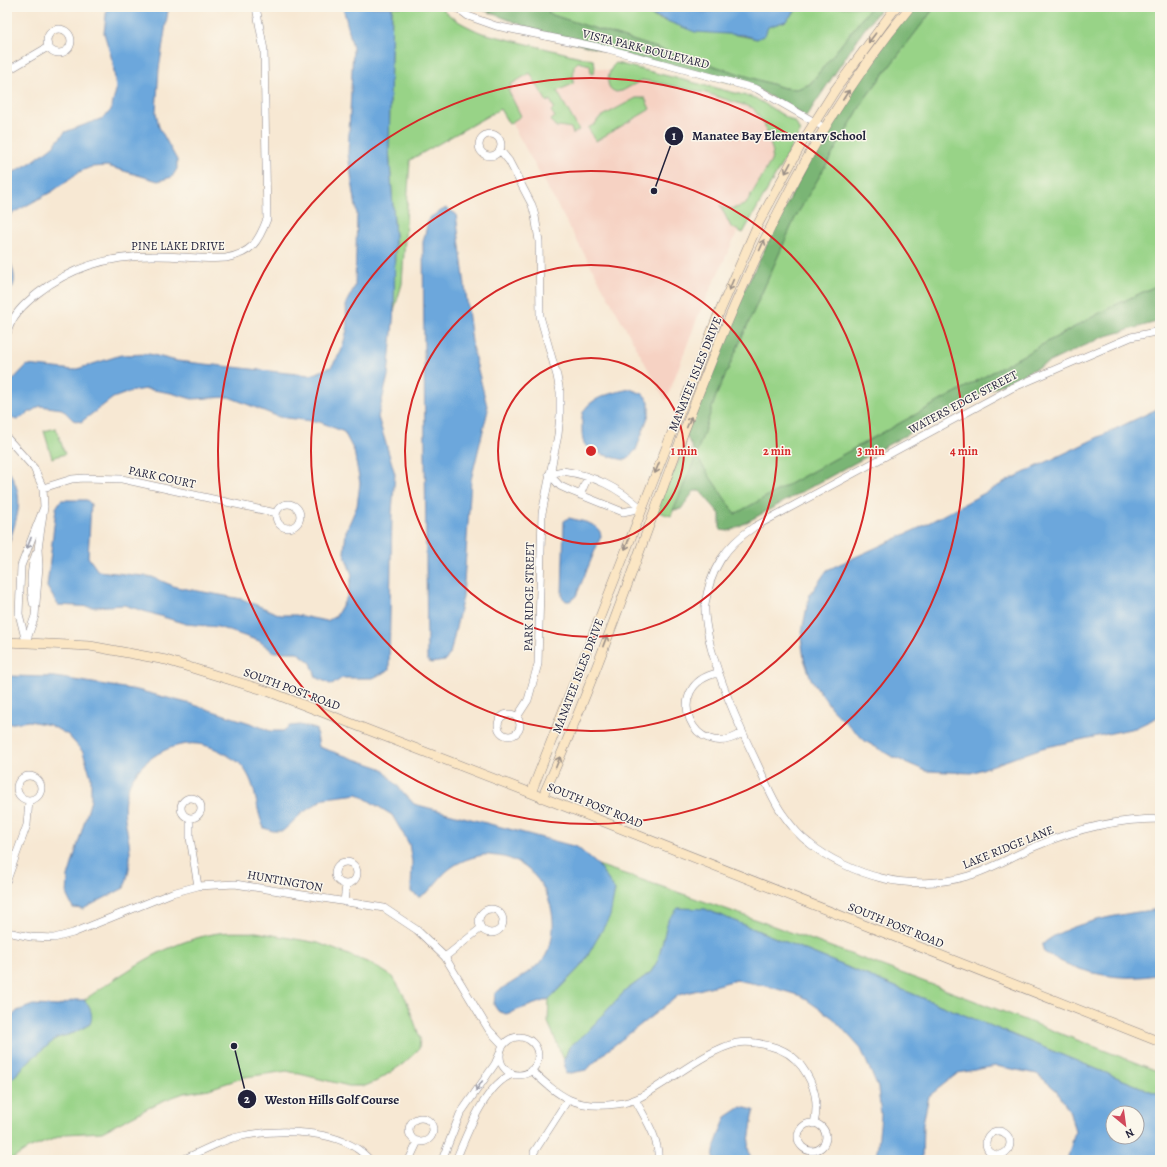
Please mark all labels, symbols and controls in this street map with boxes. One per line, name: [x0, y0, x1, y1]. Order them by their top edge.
street label: VISTA PARK BOULEVARD: [580, 25, 711, 73]
one-way arrow: [868, 32, 876, 43]
one-way arrow: [842, 90, 850, 101]
callout: Manatee Bay Elementary School: [664, 123, 874, 148]
text: Manatee Bay Elementary School: [692, 127, 867, 144]
text: 1: [672, 128, 677, 144]
one-way arrow: [784, 162, 791, 174]
street label: PINE LAKE DRIVE: [131, 238, 225, 254]
one-way arrow: [759, 239, 766, 251]
one-way arrow: [726, 278, 734, 290]
street label: MANATEE ISLES DRIVE: [665, 314, 725, 434]
street label: WATERS EDGE STREET: [905, 366, 1021, 438]
one-way arrow: [685, 417, 693, 429]
text: 1 min: [671, 443, 698, 459]
text: 2 min: [763, 443, 791, 459]
text: 3 min: [857, 443, 885, 459]
text: 4 min: [950, 443, 978, 459]
centre of rings: [584, 444, 598, 458]
street label: PARK COURT: [127, 462, 197, 492]
one-way arrow: [653, 462, 661, 474]
one-way arrow: [25, 537, 33, 549]
one-way arrow: [623, 538, 631, 550]
street label: PARK RIDGE STREET: [520, 542, 538, 652]
street label: MANATEE ISLES DRIVE: [549, 616, 607, 736]
one-way arrow: [602, 635, 610, 647]
street label: SOUTH POST ROAD: [241, 664, 343, 714]
one-way arrow: [554, 756, 562, 768]
street label: SOUTH POST ROAD: [545, 779, 645, 831]
street label: LAKE RIDGE LANE: [960, 821, 1056, 873]
street label: HUNTINGTON: [246, 866, 324, 896]
street label: SOUTH POST ROAD: [846, 899, 946, 951]
one-way arrow: [475, 1080, 483, 1091]
callout: Weston Hills Golf Course: [237, 1086, 408, 1111]
text: 2: [244, 1091, 250, 1107]
text: Weston Hills Golf Course: [264, 1091, 399, 1108]
north arrow: [1105, 1105, 1145, 1145]
text: N: [1122, 1125, 1137, 1142]

